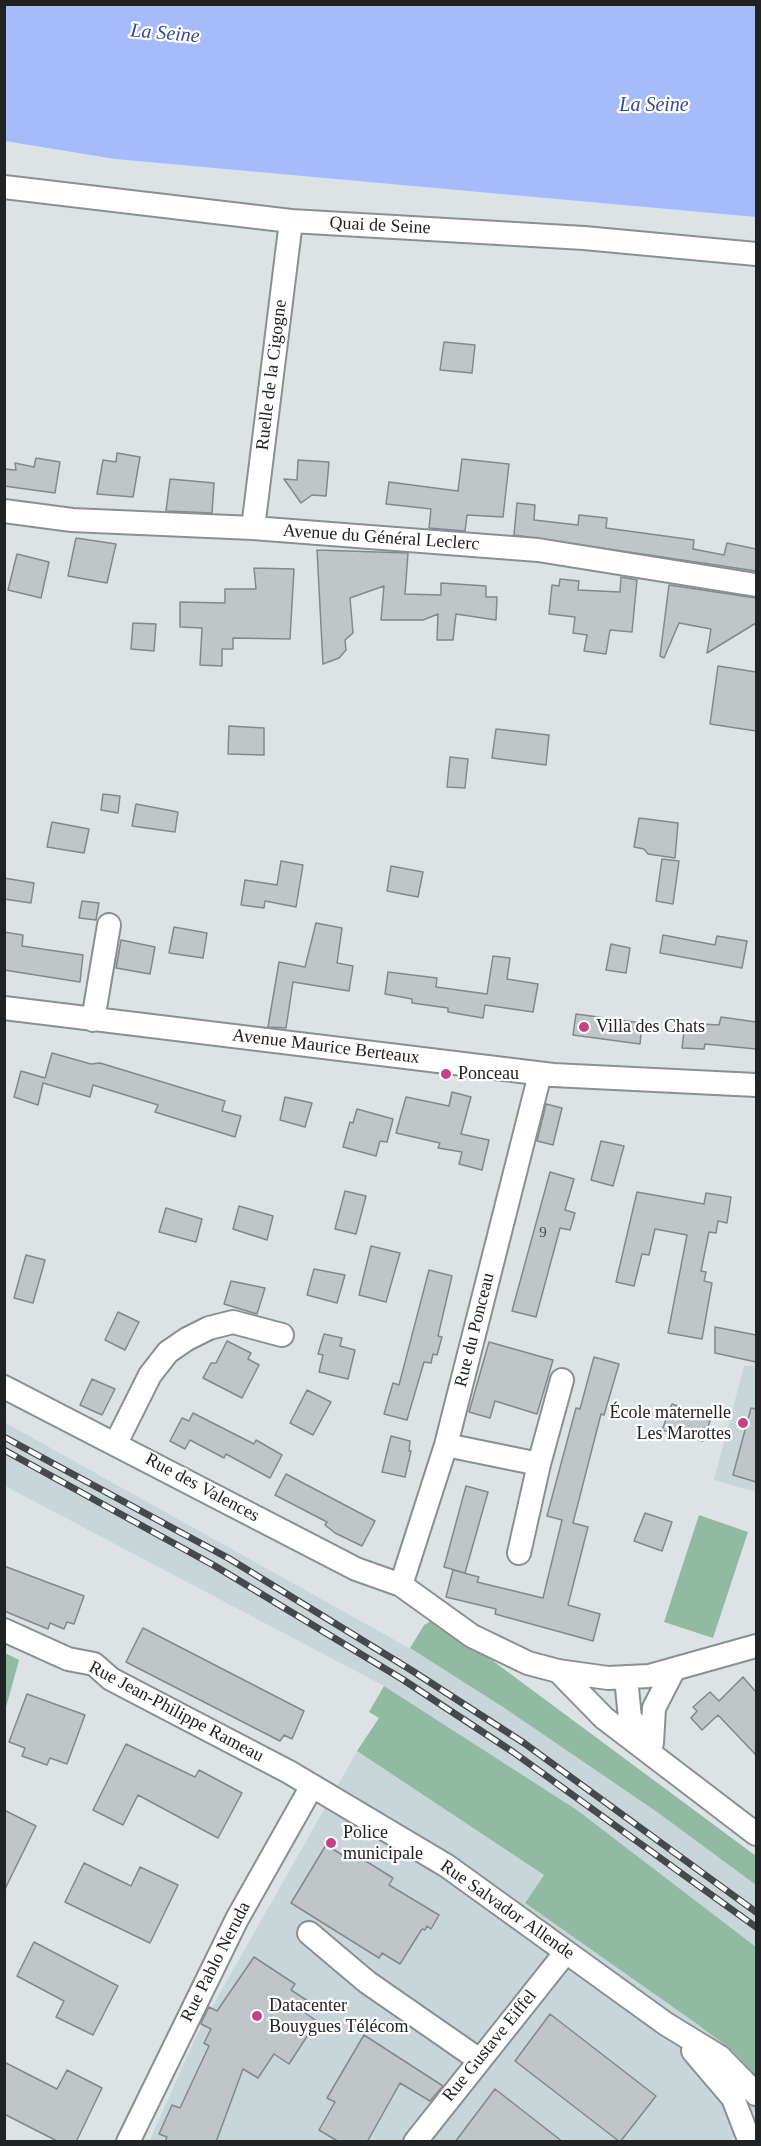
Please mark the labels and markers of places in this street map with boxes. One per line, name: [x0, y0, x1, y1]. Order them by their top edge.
place label: Villa des Chats: [596, 1016, 705, 1038]
marker: Villa des Chats: [577, 1020, 591, 1034]
place label: Ponceau: [458, 1063, 519, 1085]
marker: Ponceau: [439, 1067, 453, 1081]
place label: École maternelle Les Marottes: [610, 1402, 731, 1444]
marker: École maternelle Les Marottes: [736, 1416, 750, 1430]
place label: Police municipale: [343, 1822, 423, 1864]
marker: Police municipale: [324, 1836, 338, 1850]
place label: Datacenter Bouygues Télécom: [269, 1995, 408, 2038]
marker: Datacenter Bouygues Télécom: [250, 2009, 264, 2023]

